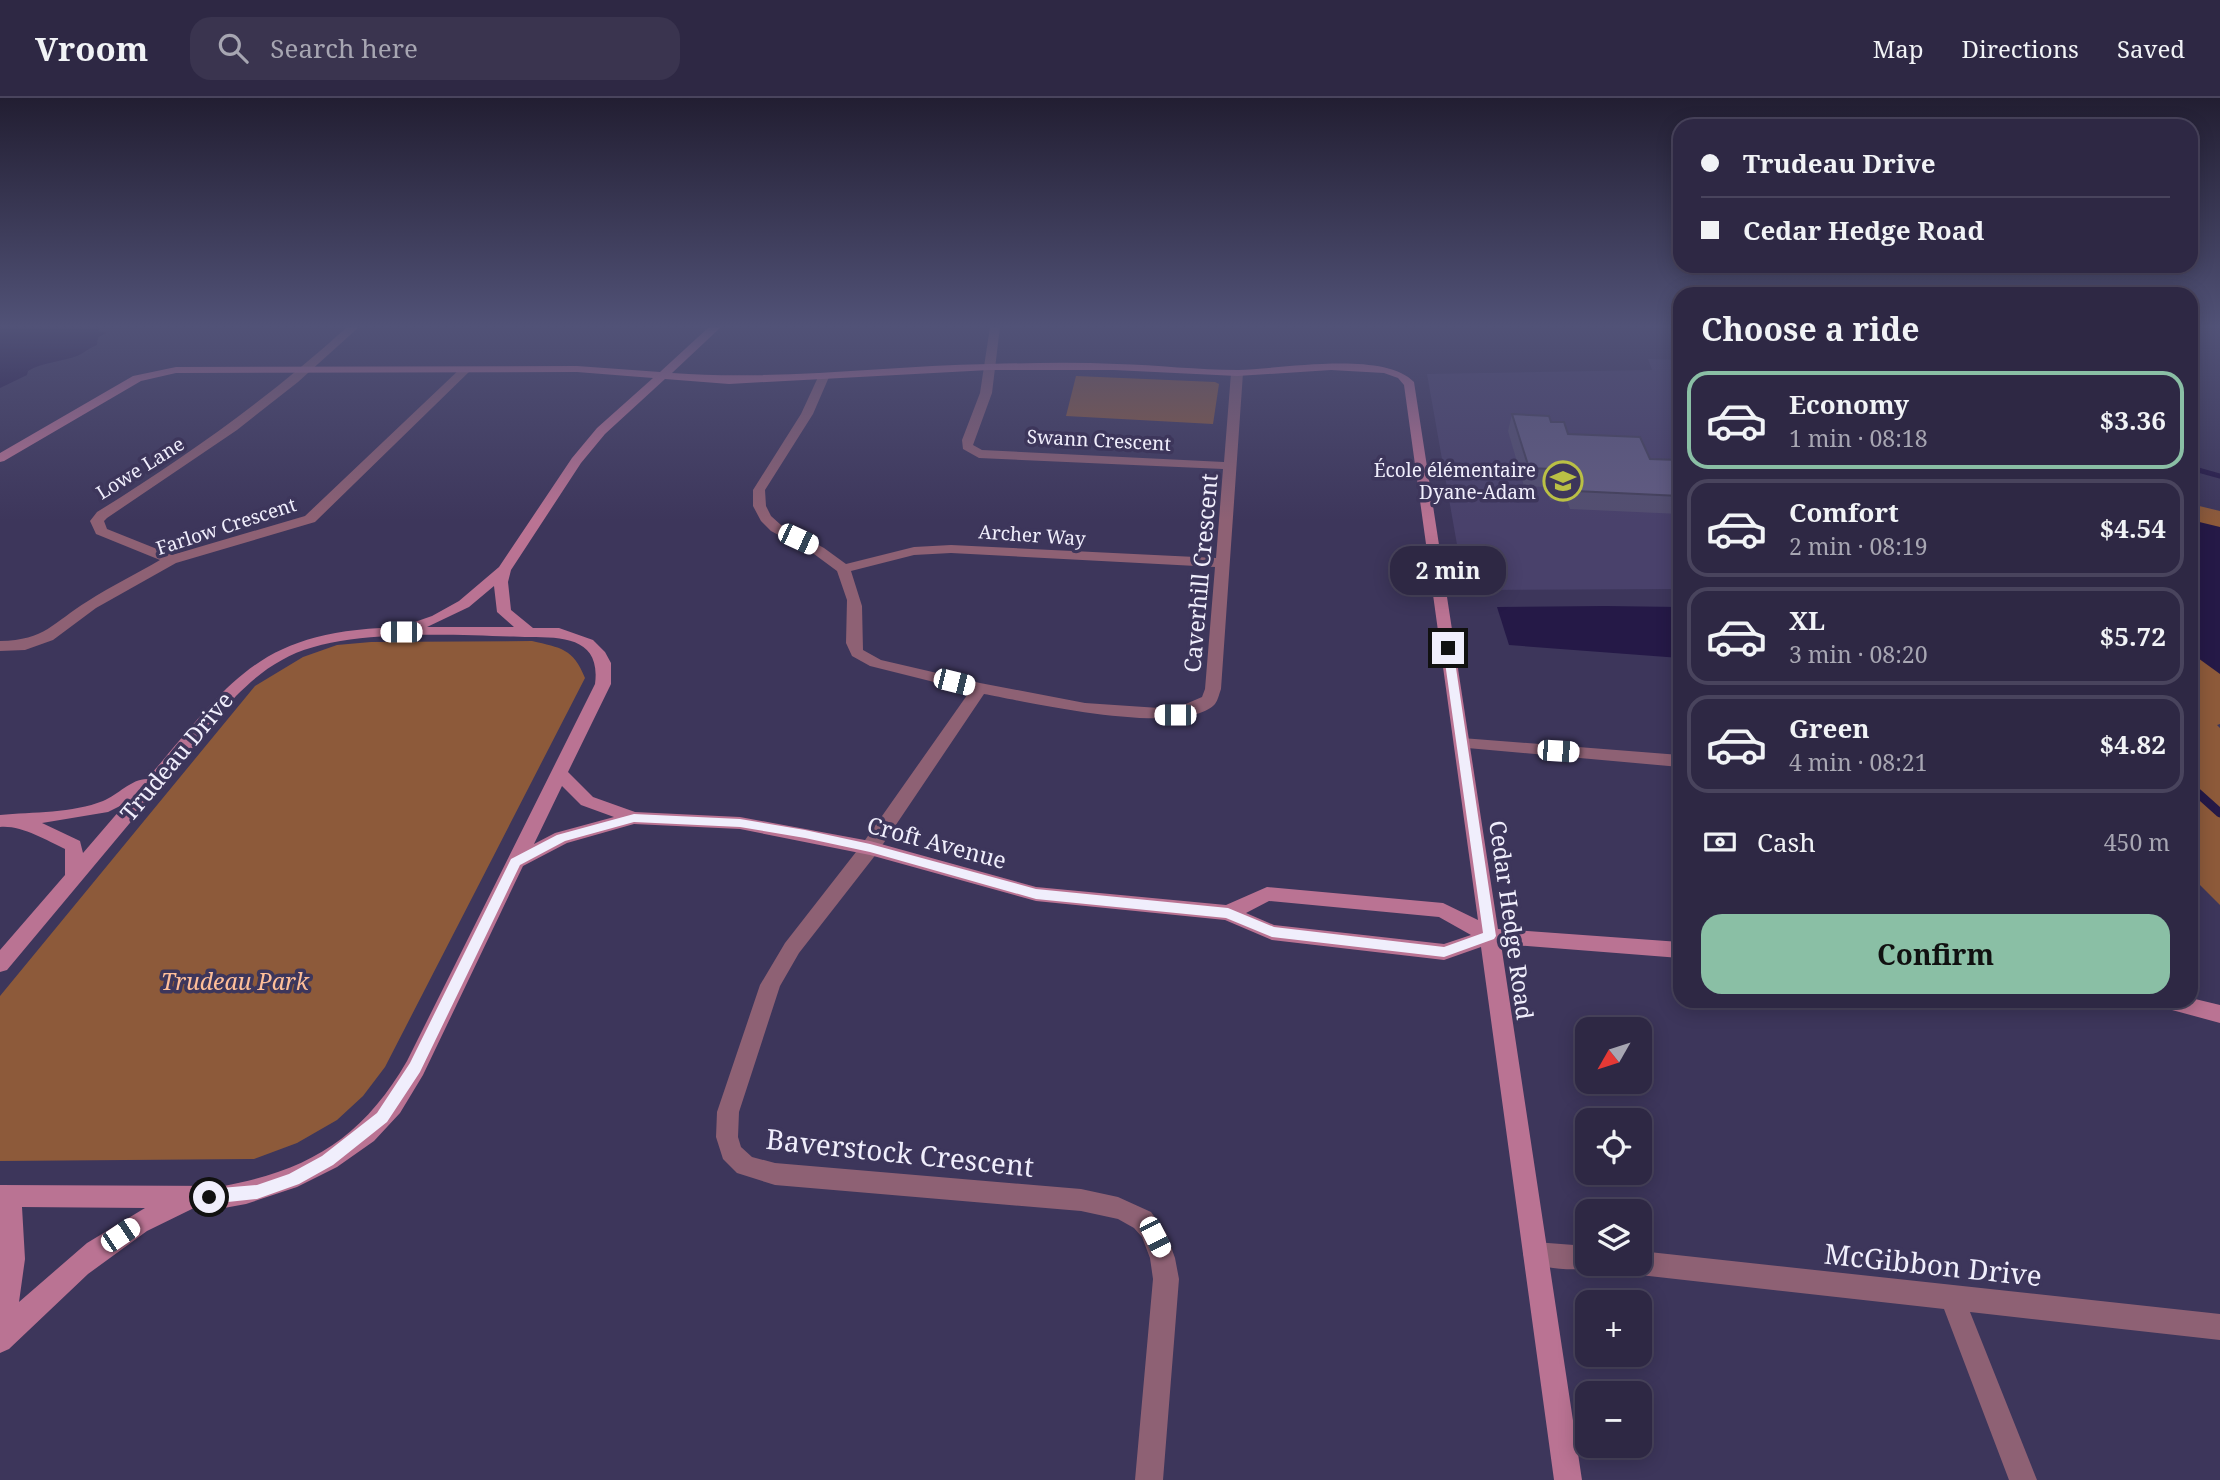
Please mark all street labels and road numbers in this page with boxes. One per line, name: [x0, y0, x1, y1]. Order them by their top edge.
street label: Swann Crescent: [1026, 423, 1172, 457]
street label: Lowe Lane: [91, 431, 189, 505]
street label: Caverhill Crescent: [1175, 472, 1225, 674]
street label: Farlow Crescent: [153, 491, 300, 561]
street label: Archer Way: [978, 518, 1087, 552]
street label: Trudeau Drive: [112, 684, 240, 828]
street label: Croft Avenue: [864, 808, 1010, 876]
street label: Cedar Hedge Road: [1482, 818, 1542, 1022]
street label: Baverstock Crescent: [764, 1119, 1036, 1185]
street label: McGibbon Drive: [1822, 1234, 2044, 1294]

